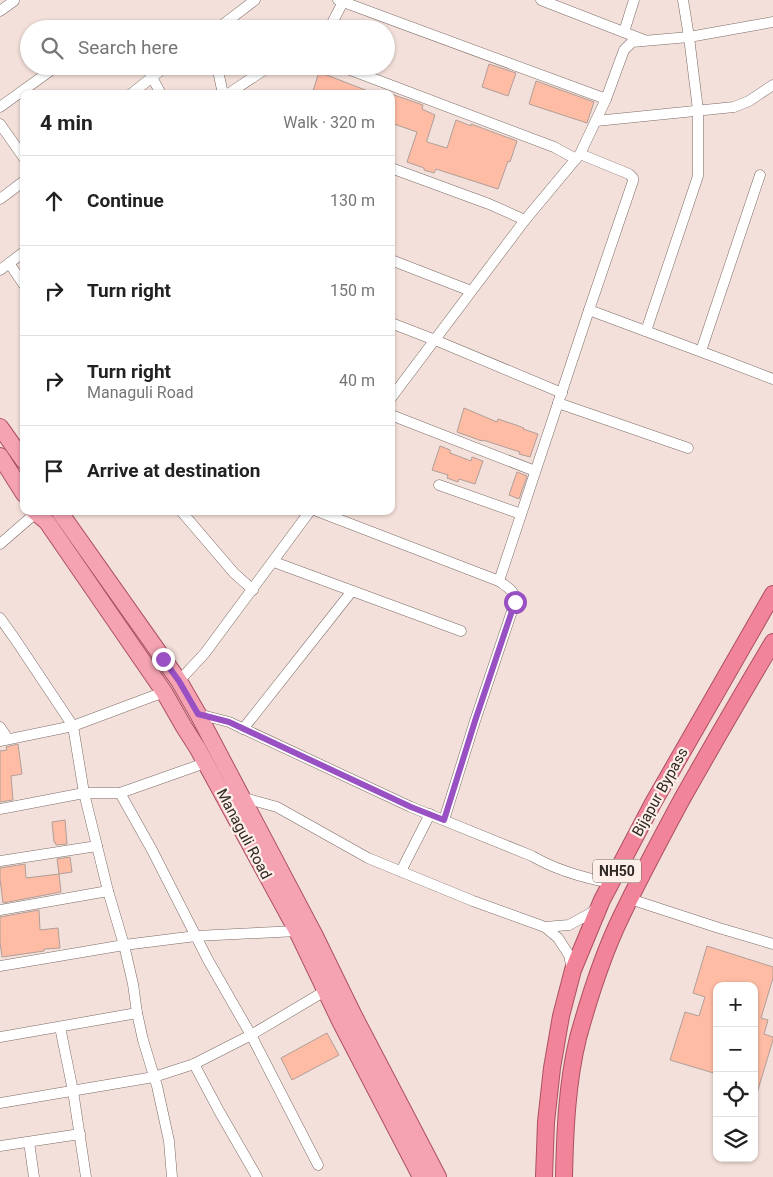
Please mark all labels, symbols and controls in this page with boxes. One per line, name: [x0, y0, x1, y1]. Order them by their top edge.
search box: [20, 20, 395, 75]
icon: search: [38, 34, 66, 62]
text: Search here: [78, 36, 178, 59]
text: 4 min: [40, 111, 93, 135]
text: Walk · 320 m: [283, 113, 375, 132]
icon: ahead: [40, 187, 68, 215]
text: Continue: [87, 189, 164, 212]
text: 130 m: [330, 191, 375, 210]
icon: right: [40, 277, 68, 305]
text: Turn right: [87, 279, 171, 302]
text: 150 m: [330, 281, 375, 300]
text: Turn right: [87, 360, 171, 383]
icon: right: [40, 367, 68, 395]
text: 40 m: [339, 371, 375, 390]
text: Managuli Road: [87, 383, 193, 402]
icon: arrive: [40, 457, 68, 485]
text: Arrive at destination: [87, 459, 260, 482]
route start: [504, 591, 527, 614]
route end: [152, 648, 175, 671]
street label: Bijapur Bypass: [628, 744, 692, 840]
street label: Managuli Road: [213, 786, 275, 882]
road number: NH50: [593, 859, 641, 882]
map controls: [713, 982, 758, 1162]
button: +: [713, 982, 758, 1027]
button: −: [713, 1027, 758, 1072]
button: locate: [713, 1072, 758, 1117]
button: layers: [713, 1117, 758, 1162]

